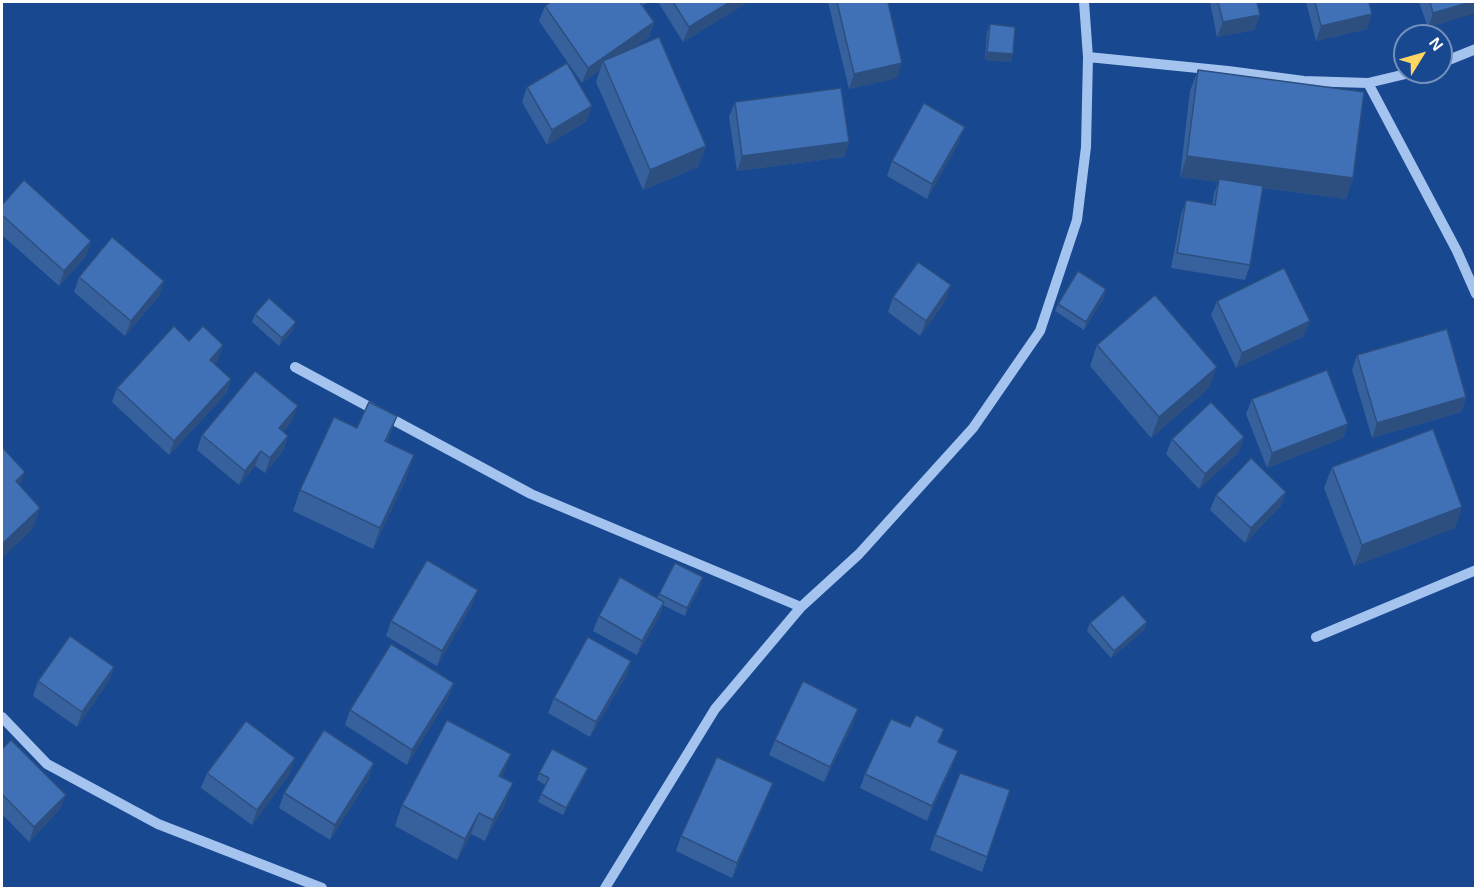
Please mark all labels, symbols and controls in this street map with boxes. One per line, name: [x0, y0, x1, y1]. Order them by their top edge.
north arrow: [1393, 24, 1453, 84]
text: N: [1426, 34, 1446, 54]

